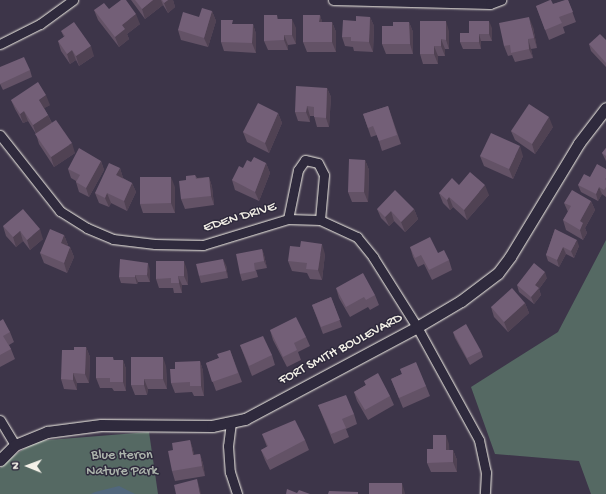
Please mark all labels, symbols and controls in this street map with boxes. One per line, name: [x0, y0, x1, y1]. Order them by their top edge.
street label: EDEN DRIVE: [202, 199, 278, 237]
street label: FORT SMITH BOULEVARD: [276, 310, 406, 390]
north arrow: [8, 446, 48, 486]
park label: Blue Heron Nature Park: [86, 448, 158, 480]
text: N: [10, 462, 22, 469]

